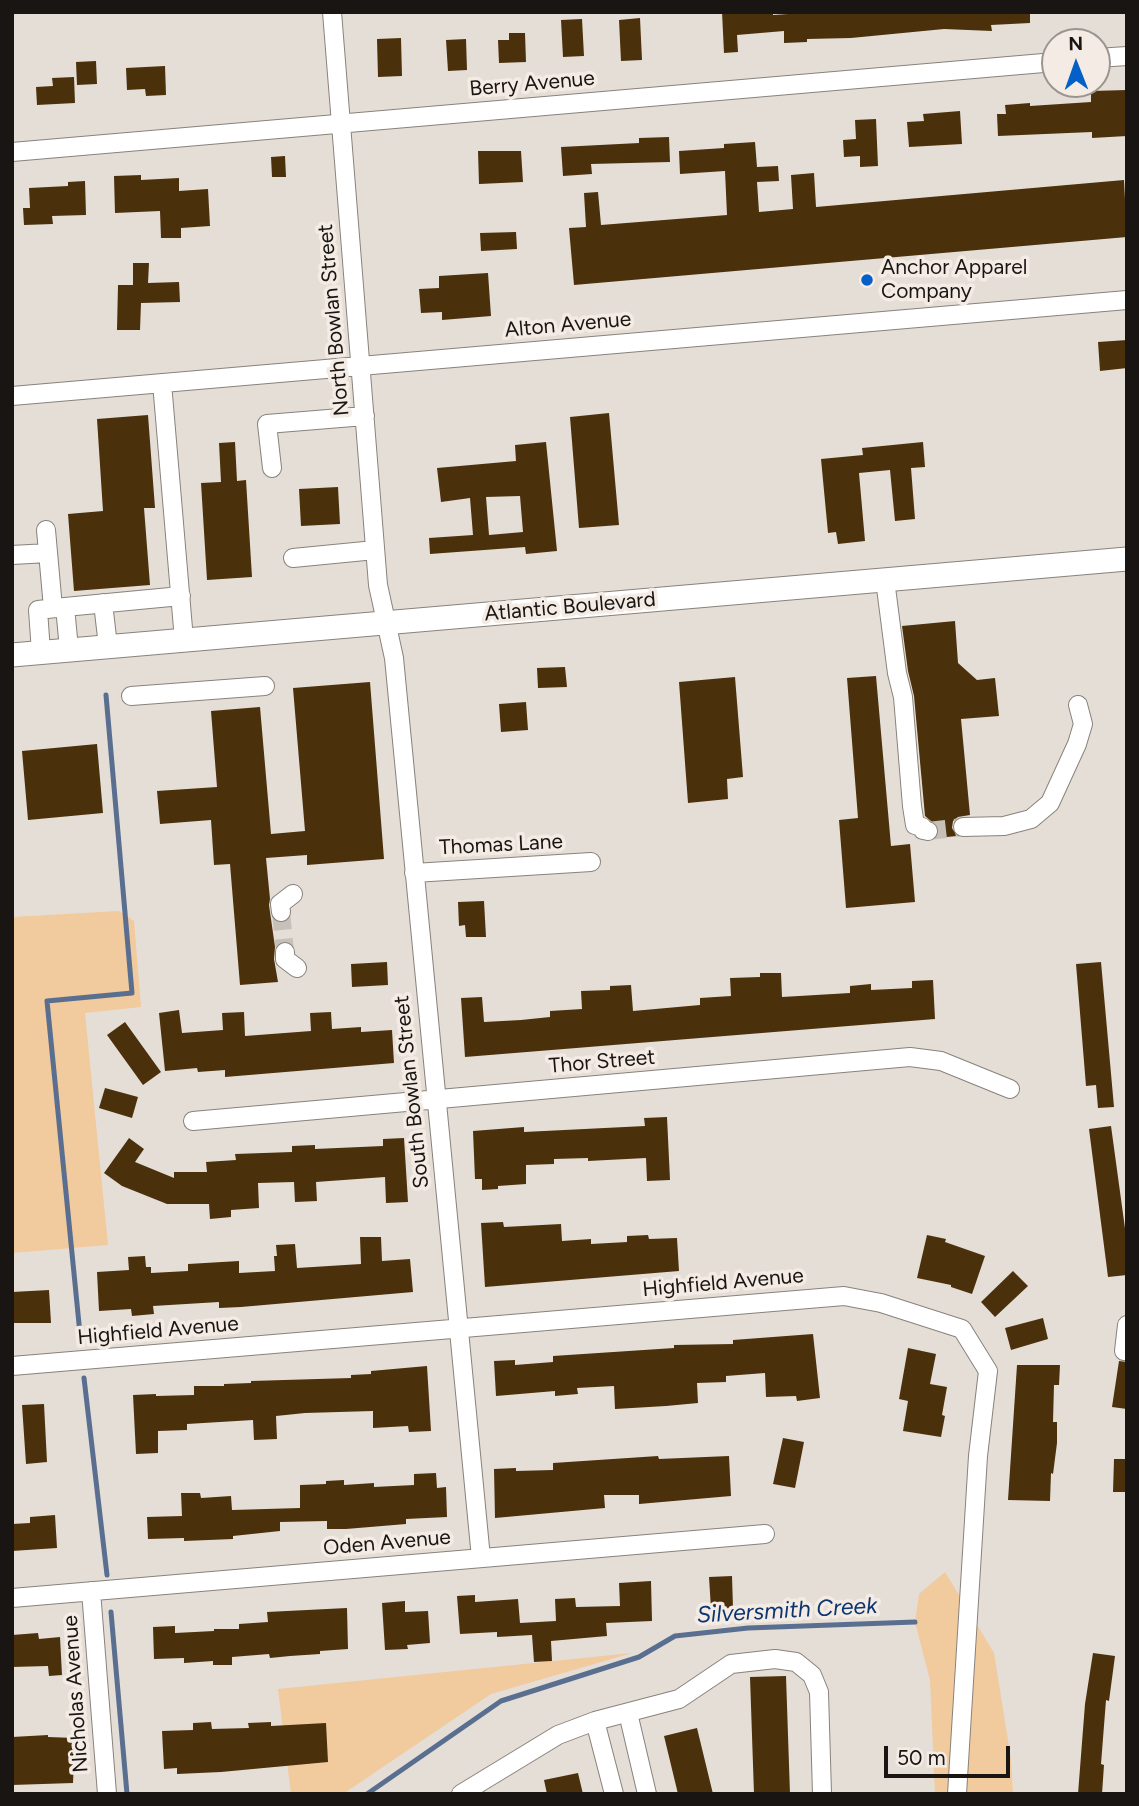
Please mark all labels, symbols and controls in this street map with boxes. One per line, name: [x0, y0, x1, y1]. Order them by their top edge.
north arrow: [1041, 28, 1111, 98]
text: N: [1068, 32, 1083, 55]
street label: Berry Avenue: [468, 66, 596, 102]
street label: North Bowlan Street: [313, 223, 355, 417]
place label: Anchor Apparel Company: [881, 255, 1027, 305]
marker: Anchor Apparel Company: [859, 272, 875, 288]
street label: Alton Avenue: [504, 307, 632, 343]
street label: Atlantic Boulevard: [483, 587, 657, 627]
street label: Thomas Lane: [438, 829, 564, 861]
street label: South Bowlan Street: [389, 994, 435, 1190]
street label: Thor Street: [548, 1045, 656, 1079]
street label: Highfield Avenue: [641, 1263, 805, 1303]
street label: Highfield Avenue: [76, 1311, 240, 1351]
street label: Oden Avenue: [322, 1525, 452, 1561]
water label: Silversmith Creek: [696, 1592, 878, 1630]
street label: Nicholas Avenue: [58, 1614, 94, 1774]
scale bar: [887, 1732, 1013, 1776]
text: 50 m: [897, 1745, 946, 1770]

